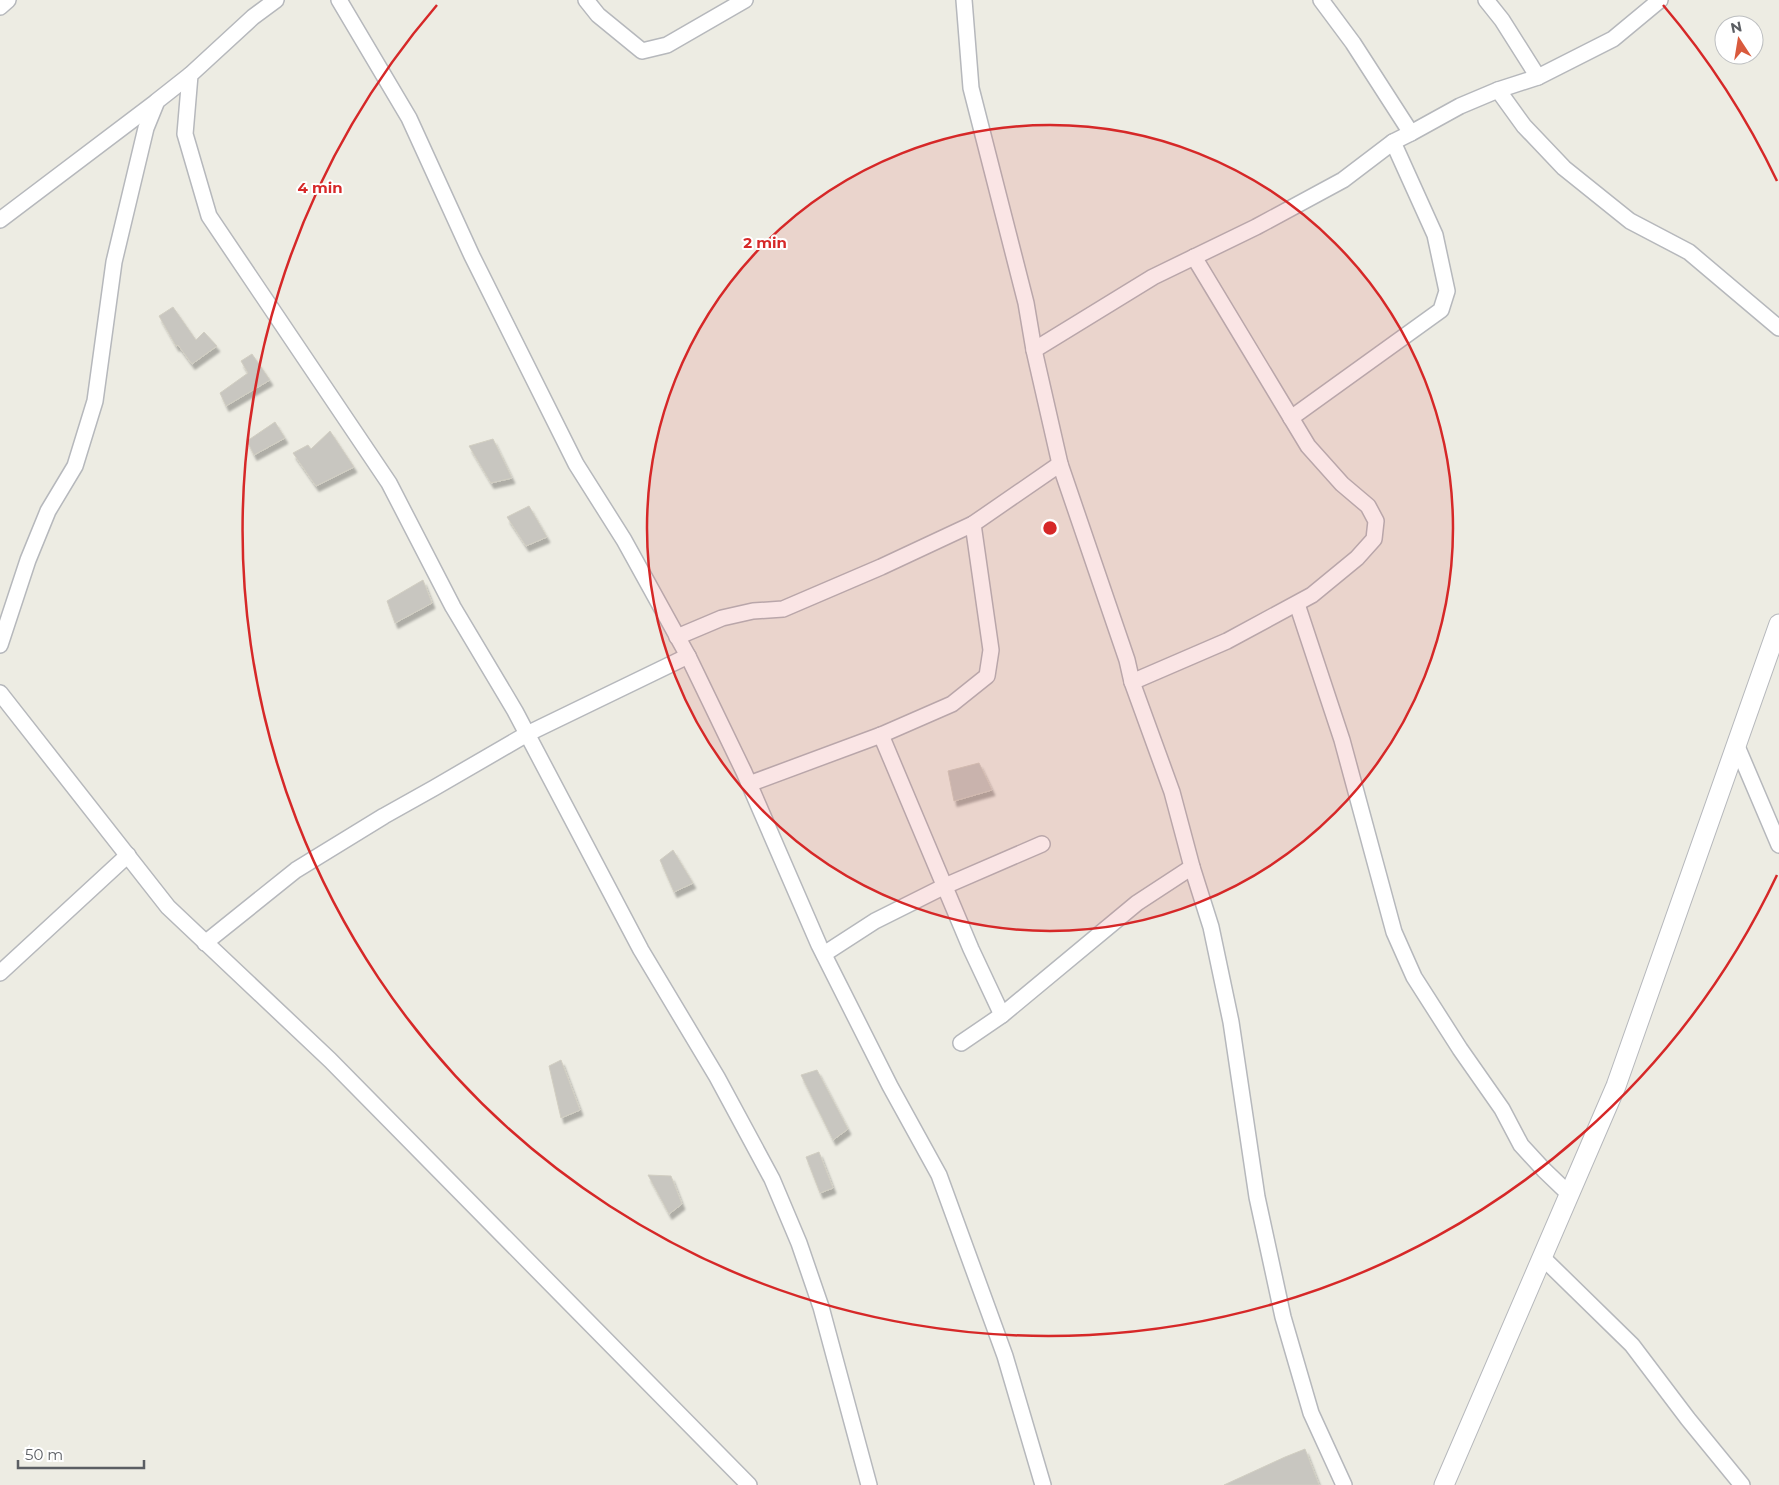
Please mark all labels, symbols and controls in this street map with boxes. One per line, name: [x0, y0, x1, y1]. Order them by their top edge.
north arrow: [1714, 15, 1764, 65]
text: N: [1729, 17, 1744, 37]
text: 4 min: [297, 178, 343, 197]
text: 2 min: [743, 233, 787, 252]
centre of rings: [1041, 519, 1059, 537]
scale bar: [18, 1438, 144, 1470]
text: 50 m: [25, 1445, 63, 1464]

